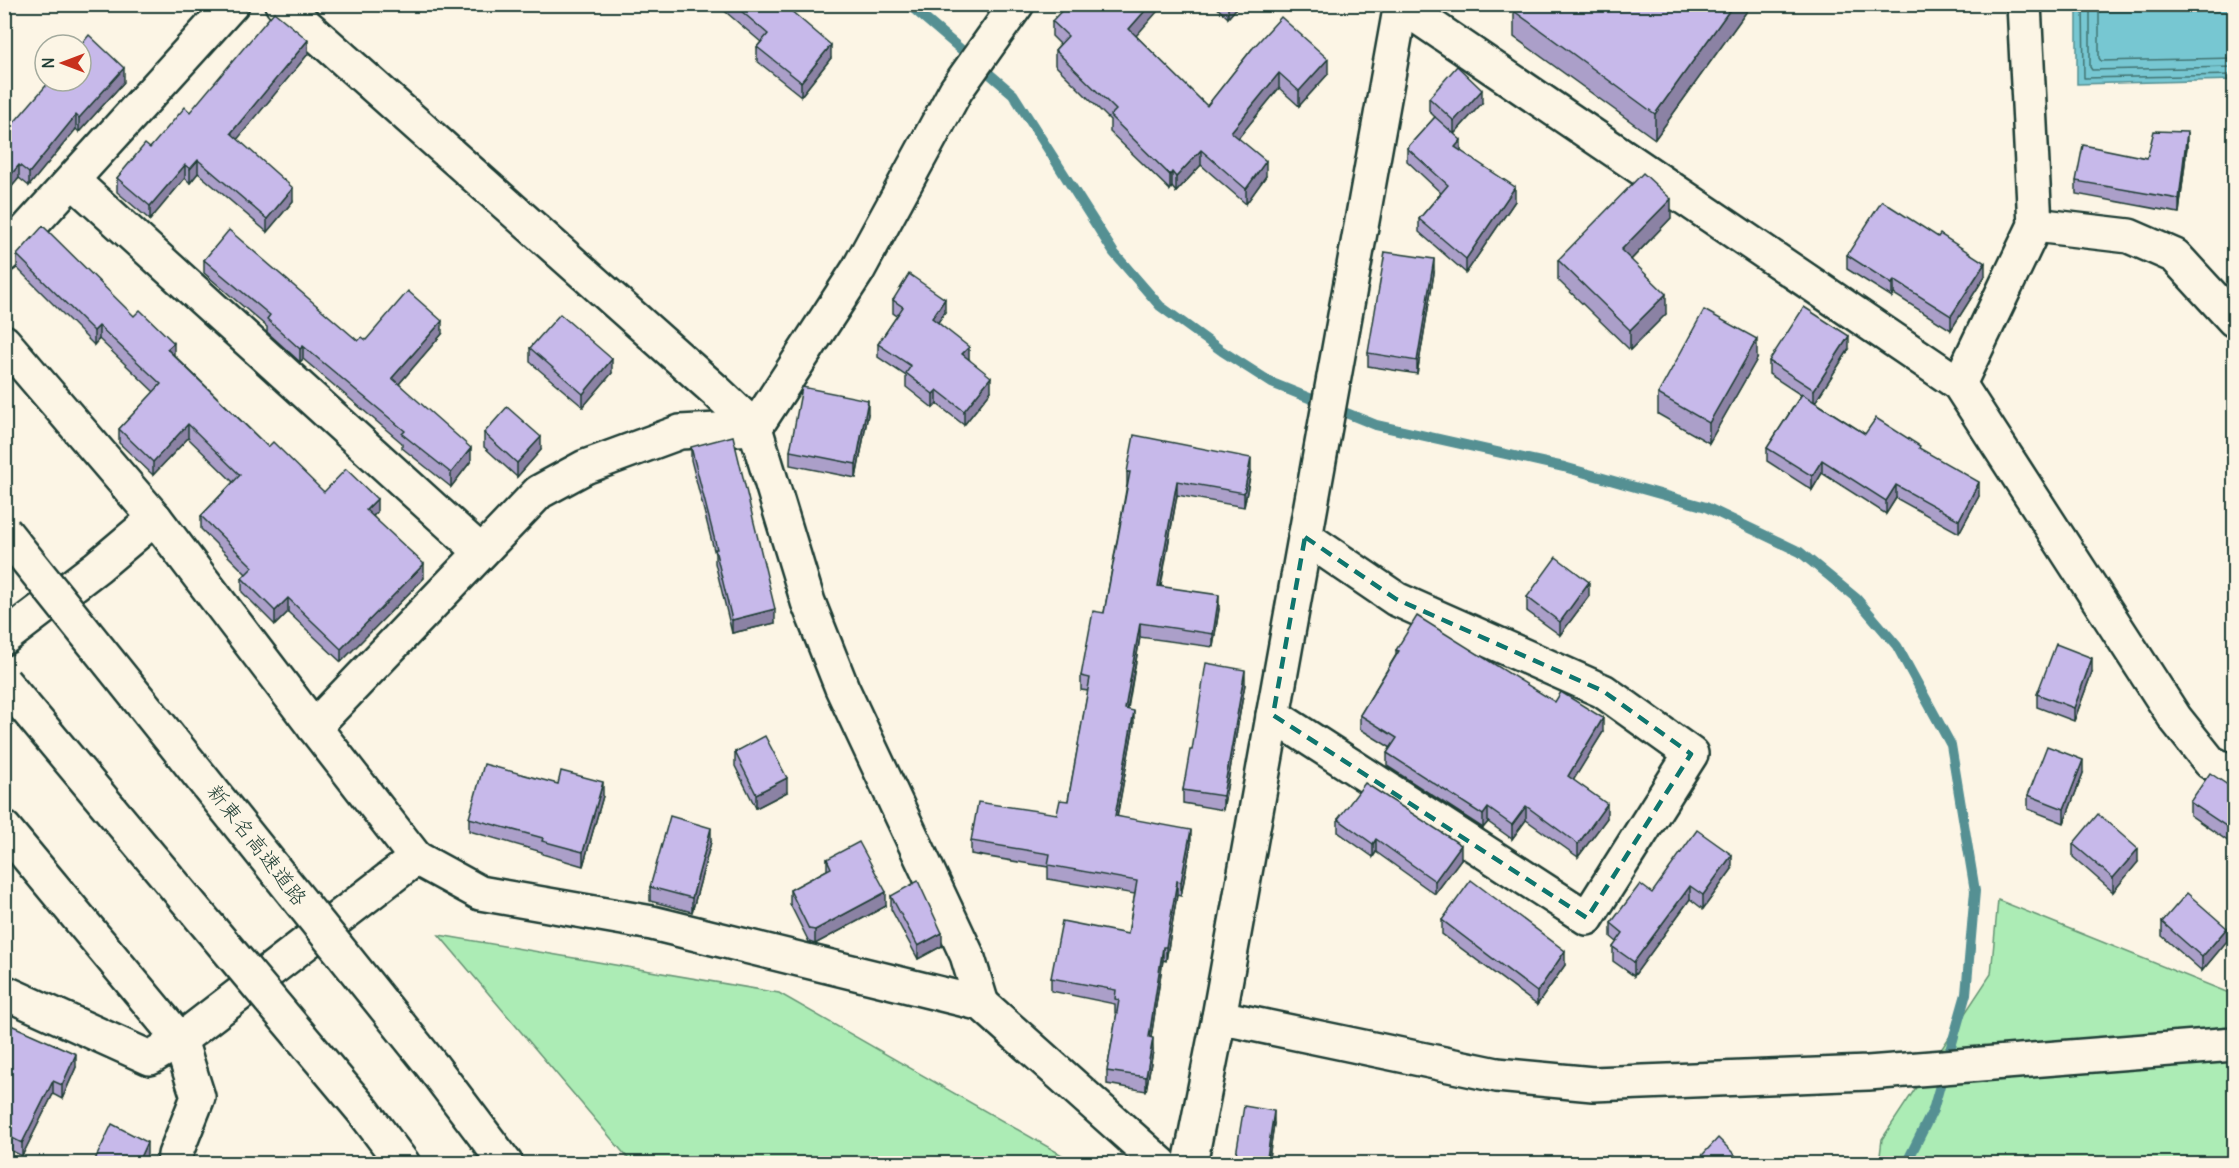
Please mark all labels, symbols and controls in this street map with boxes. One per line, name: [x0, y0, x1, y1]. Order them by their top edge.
north arrow: [33, 33, 93, 93]
text: N: [38, 57, 58, 69]
street label: 新東名高速道路: [202, 778, 313, 911]

